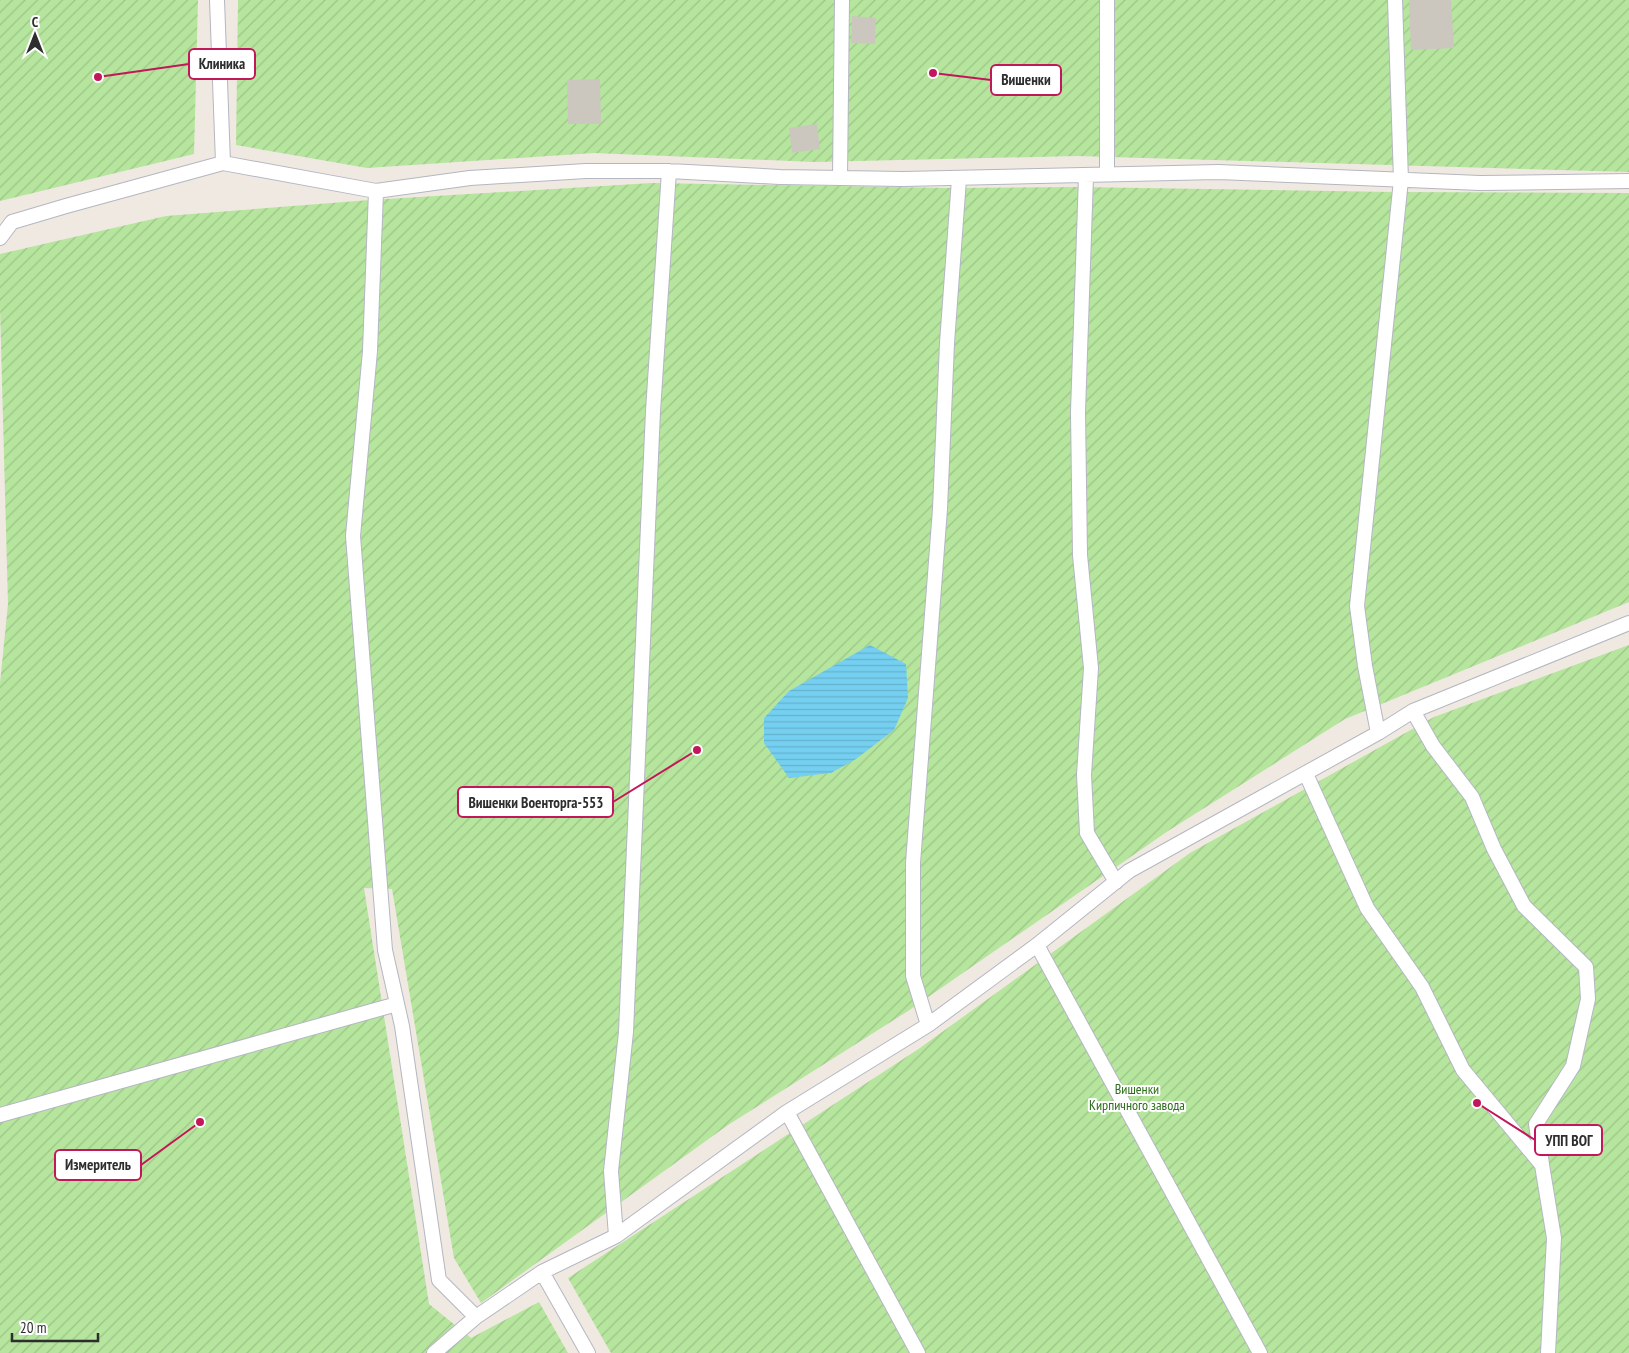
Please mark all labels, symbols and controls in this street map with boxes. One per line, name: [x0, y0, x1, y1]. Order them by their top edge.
north arrow: [10, 10, 60, 60]
text: С: [32, 13, 39, 31]
callout: Клиника: [189, 49, 255, 79]
text: Клиника: [199, 54, 245, 73]
callout: Вишенки: [991, 65, 1061, 95]
text: Вишенки: [1001, 70, 1051, 89]
callout: Вишенки Военторга-553: [458, 787, 613, 817]
text: Вишенки Военторга-553: [469, 793, 603, 812]
park label: Вишенки Кирпичного завода: [1089, 1080, 1185, 1114]
callout: УПП ВОГ: [1535, 1125, 1602, 1155]
text: УПП ВОГ: [1544, 1131, 1593, 1150]
callout: Измеритель: [55, 1150, 141, 1180]
text: Измеритель: [65, 1155, 131, 1174]
scale bar: [12, 1310, 99, 1342]
text: 20 m: [20, 1318, 46, 1337]

